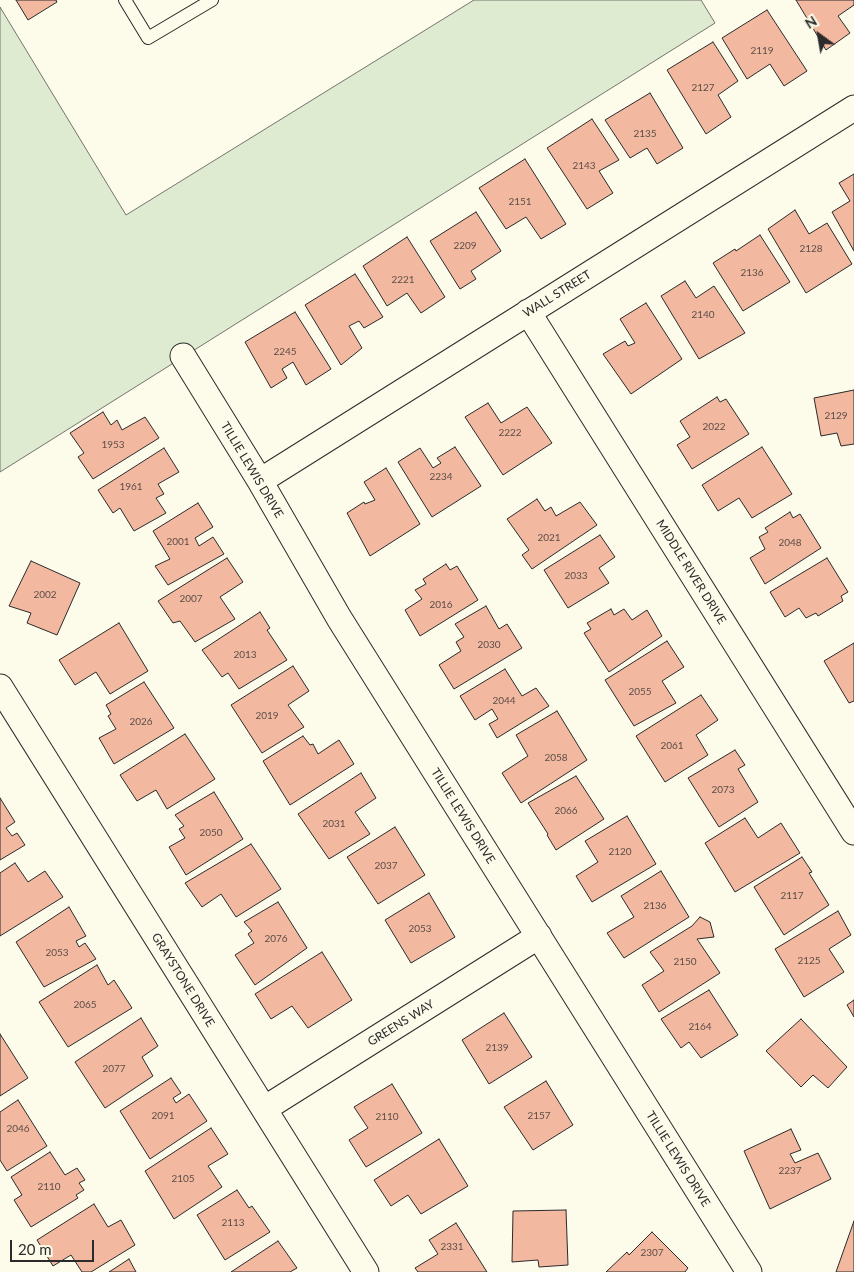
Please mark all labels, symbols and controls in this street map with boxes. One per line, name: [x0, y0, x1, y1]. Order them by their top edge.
north arrow: [794, 10, 844, 60]
text: N: [802, 12, 820, 32]
house number: 2119: [750, 45, 774, 57]
house number: 2127: [691, 82, 715, 94]
house number: 2135: [633, 128, 657, 140]
house number: 2143: [572, 160, 596, 172]
house number: 2151: [508, 196, 532, 208]
house number: 2209: [453, 240, 477, 252]
house number: 2128: [799, 243, 823, 255]
street label: WALL STREET: [520, 267, 594, 321]
house number: 2136: [740, 267, 764, 279]
house number: 2221: [391, 274, 415, 286]
house number: 2140: [691, 309, 715, 321]
house number: 2245: [273, 346, 297, 358]
house number: 2129: [824, 410, 848, 422]
street label: TILLIE LEWIS DRIVE: [218, 419, 286, 521]
house number: 2022: [702, 421, 726, 433]
house number: 2222: [498, 427, 522, 439]
house number: 1953: [101, 439, 125, 451]
house number: 2234: [429, 471, 453, 483]
house number: 1961: [119, 481, 143, 493]
street label: MIDDLE RIVER DRIVE: [653, 517, 729, 627]
house number: 2021: [537, 532, 561, 544]
house number: 2001: [166, 536, 190, 548]
house number: 2048: [778, 537, 802, 549]
house number: 2033: [564, 570, 588, 582]
house number: 2002: [33, 589, 57, 601]
house number: 2007: [179, 593, 203, 605]
house number: 2016: [429, 599, 453, 611]
house number: 2030: [477, 639, 501, 651]
house number: 2013: [233, 649, 257, 661]
house number: 2055: [628, 686, 652, 698]
house number: 2044: [492, 695, 516, 707]
house number: 2019: [255, 710, 279, 722]
house number: 2026: [129, 716, 153, 728]
house number: 2061: [660, 740, 684, 752]
house number: 2058: [544, 752, 568, 764]
street label: TILLIE LEWIS DRIVE: [428, 766, 498, 866]
house number: 2073: [711, 784, 735, 796]
house number: 2066: [554, 805, 578, 817]
house number: 2031: [322, 818, 346, 830]
house number: 2050: [199, 827, 223, 839]
house number: 2120: [608, 846, 632, 858]
house number: 2037: [374, 860, 398, 872]
house number: 2117: [780, 890, 804, 902]
house number: 2136: [643, 900, 667, 912]
house number: 2053: [408, 923, 432, 935]
street label: GRAYSTONE DRIVE: [148, 930, 218, 1030]
house number: 2076: [264, 933, 288, 945]
house number: 2053: [45, 947, 69, 959]
house number: 2125: [797, 955, 821, 967]
house number: 2150: [673, 956, 697, 968]
street label: GREENS WAY: [365, 997, 437, 1049]
house number: 2065: [73, 999, 97, 1011]
house number: 2164: [688, 1021, 712, 1033]
house number: 2139: [485, 1042, 509, 1054]
house number: 2077: [102, 1063, 126, 1075]
street label: TILLIE LEWIS DRIVE: [643, 1109, 713, 1209]
house number: 2091: [151, 1110, 175, 1122]
house number: 2157: [527, 1110, 551, 1122]
house number: 2110: [375, 1111, 399, 1123]
house number: 2046: [6, 1123, 30, 1135]
house number: 2237: [778, 1165, 802, 1177]
house number: 2105: [171, 1173, 195, 1185]
house number: 2110: [37, 1181, 61, 1193]
house number: 2113: [221, 1217, 245, 1229]
scale bar: [12, 1230, 96, 1262]
text: 20 m: [18, 1240, 52, 1258]
house number: 2331: [440, 1241, 464, 1253]
house number: 2307: [640, 1247, 664, 1259]

